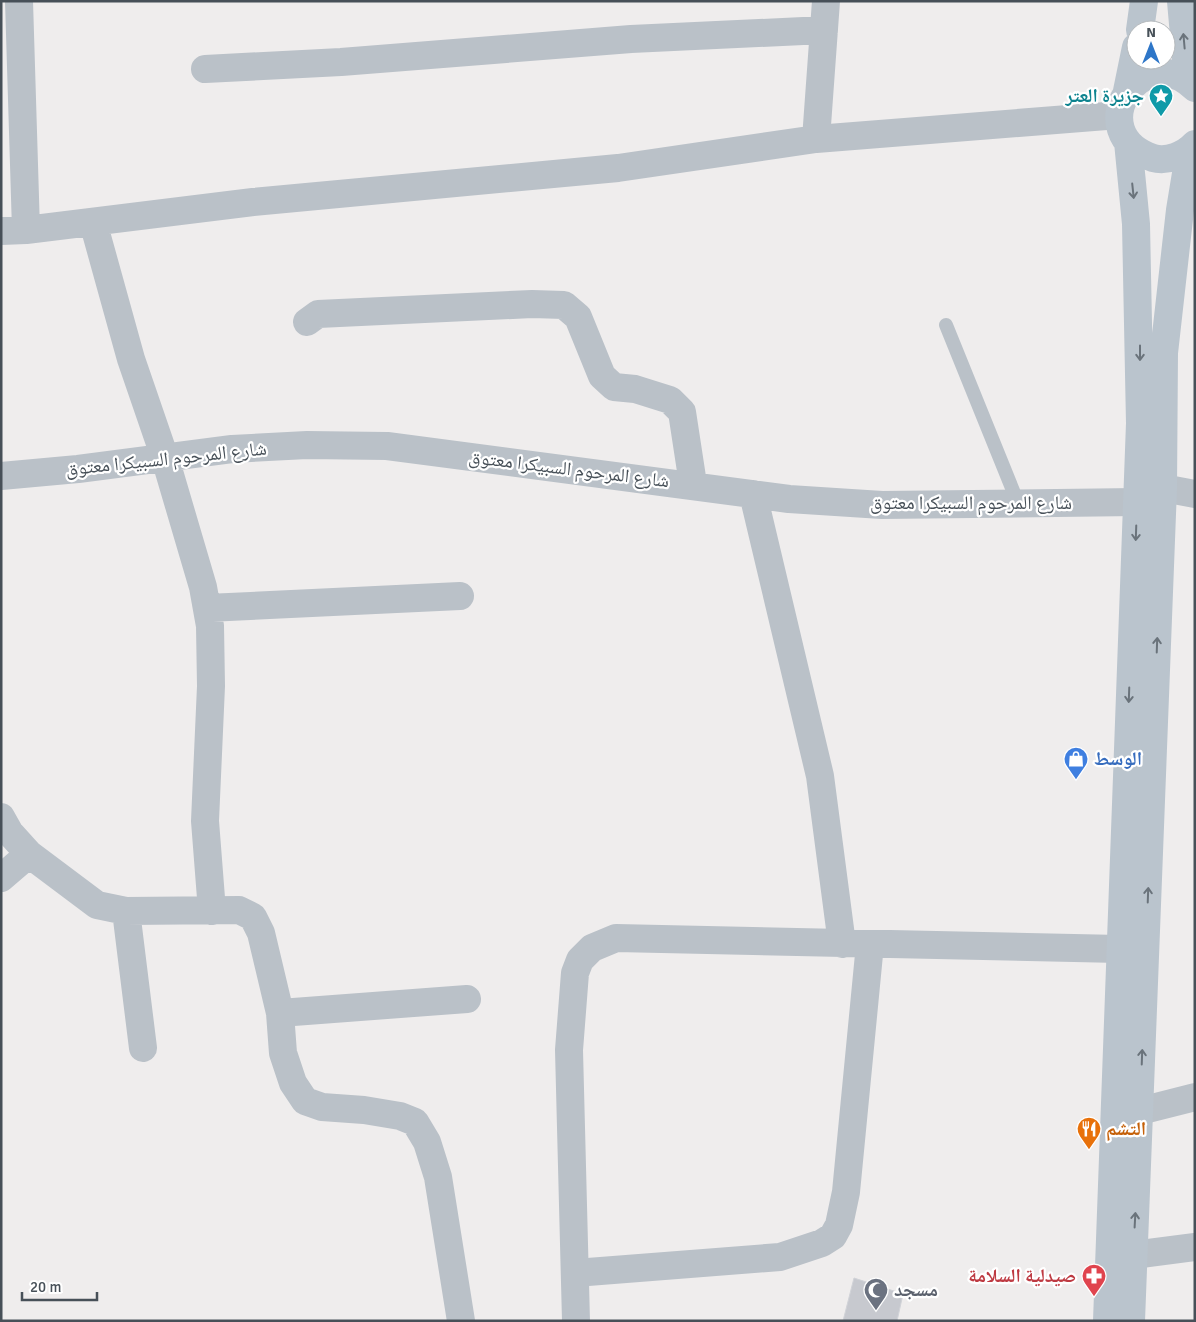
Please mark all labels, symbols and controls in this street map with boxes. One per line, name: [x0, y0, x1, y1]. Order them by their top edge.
north arrow: [1126, 20, 1176, 70]
text: N: [1146, 24, 1156, 41]
one-way arrow: [1180, 33, 1189, 49]
place icon: جزيرة العتر: [1148, 83, 1174, 117]
place label: جزيرة العتر: [1065, 84, 1144, 108]
one-way arrow: [1128, 183, 1138, 199]
one-way arrow: [1135, 344, 1145, 361]
street label: شارع المرحوم السبيكرا معتوق: [64, 437, 268, 482]
street label: شارع المرحوم السبيكرا معتوق: [467, 445, 671, 494]
street label: شارع المرحوم السبيكرا معتوق: [870, 491, 1072, 516]
one-way arrow: [1131, 525, 1140, 541]
one-way arrow: [1152, 637, 1162, 654]
one-way arrow: [1124, 687, 1134, 703]
shop icon: الوسط: [1063, 746, 1089, 780]
place label: الوسط: [1094, 747, 1142, 771]
one-way arrow: [1143, 887, 1153, 904]
one-way arrow: [1137, 1049, 1147, 1066]
restaurant icon: التشم: [1076, 1116, 1102, 1150]
place label: التشم: [1106, 1117, 1146, 1141]
one-way arrow: [1130, 1212, 1140, 1228]
pharmacy icon: صيدلية السلامة: [1081, 1263, 1107, 1297]
place label: صيدلية السلامة: [968, 1264, 1076, 1288]
scale bar: [22, 1270, 98, 1302]
mosque icon: مسجد: [863, 1277, 889, 1311]
text: 20 m: [30, 1278, 61, 1296]
place label: مسجد: [894, 1278, 938, 1302]

